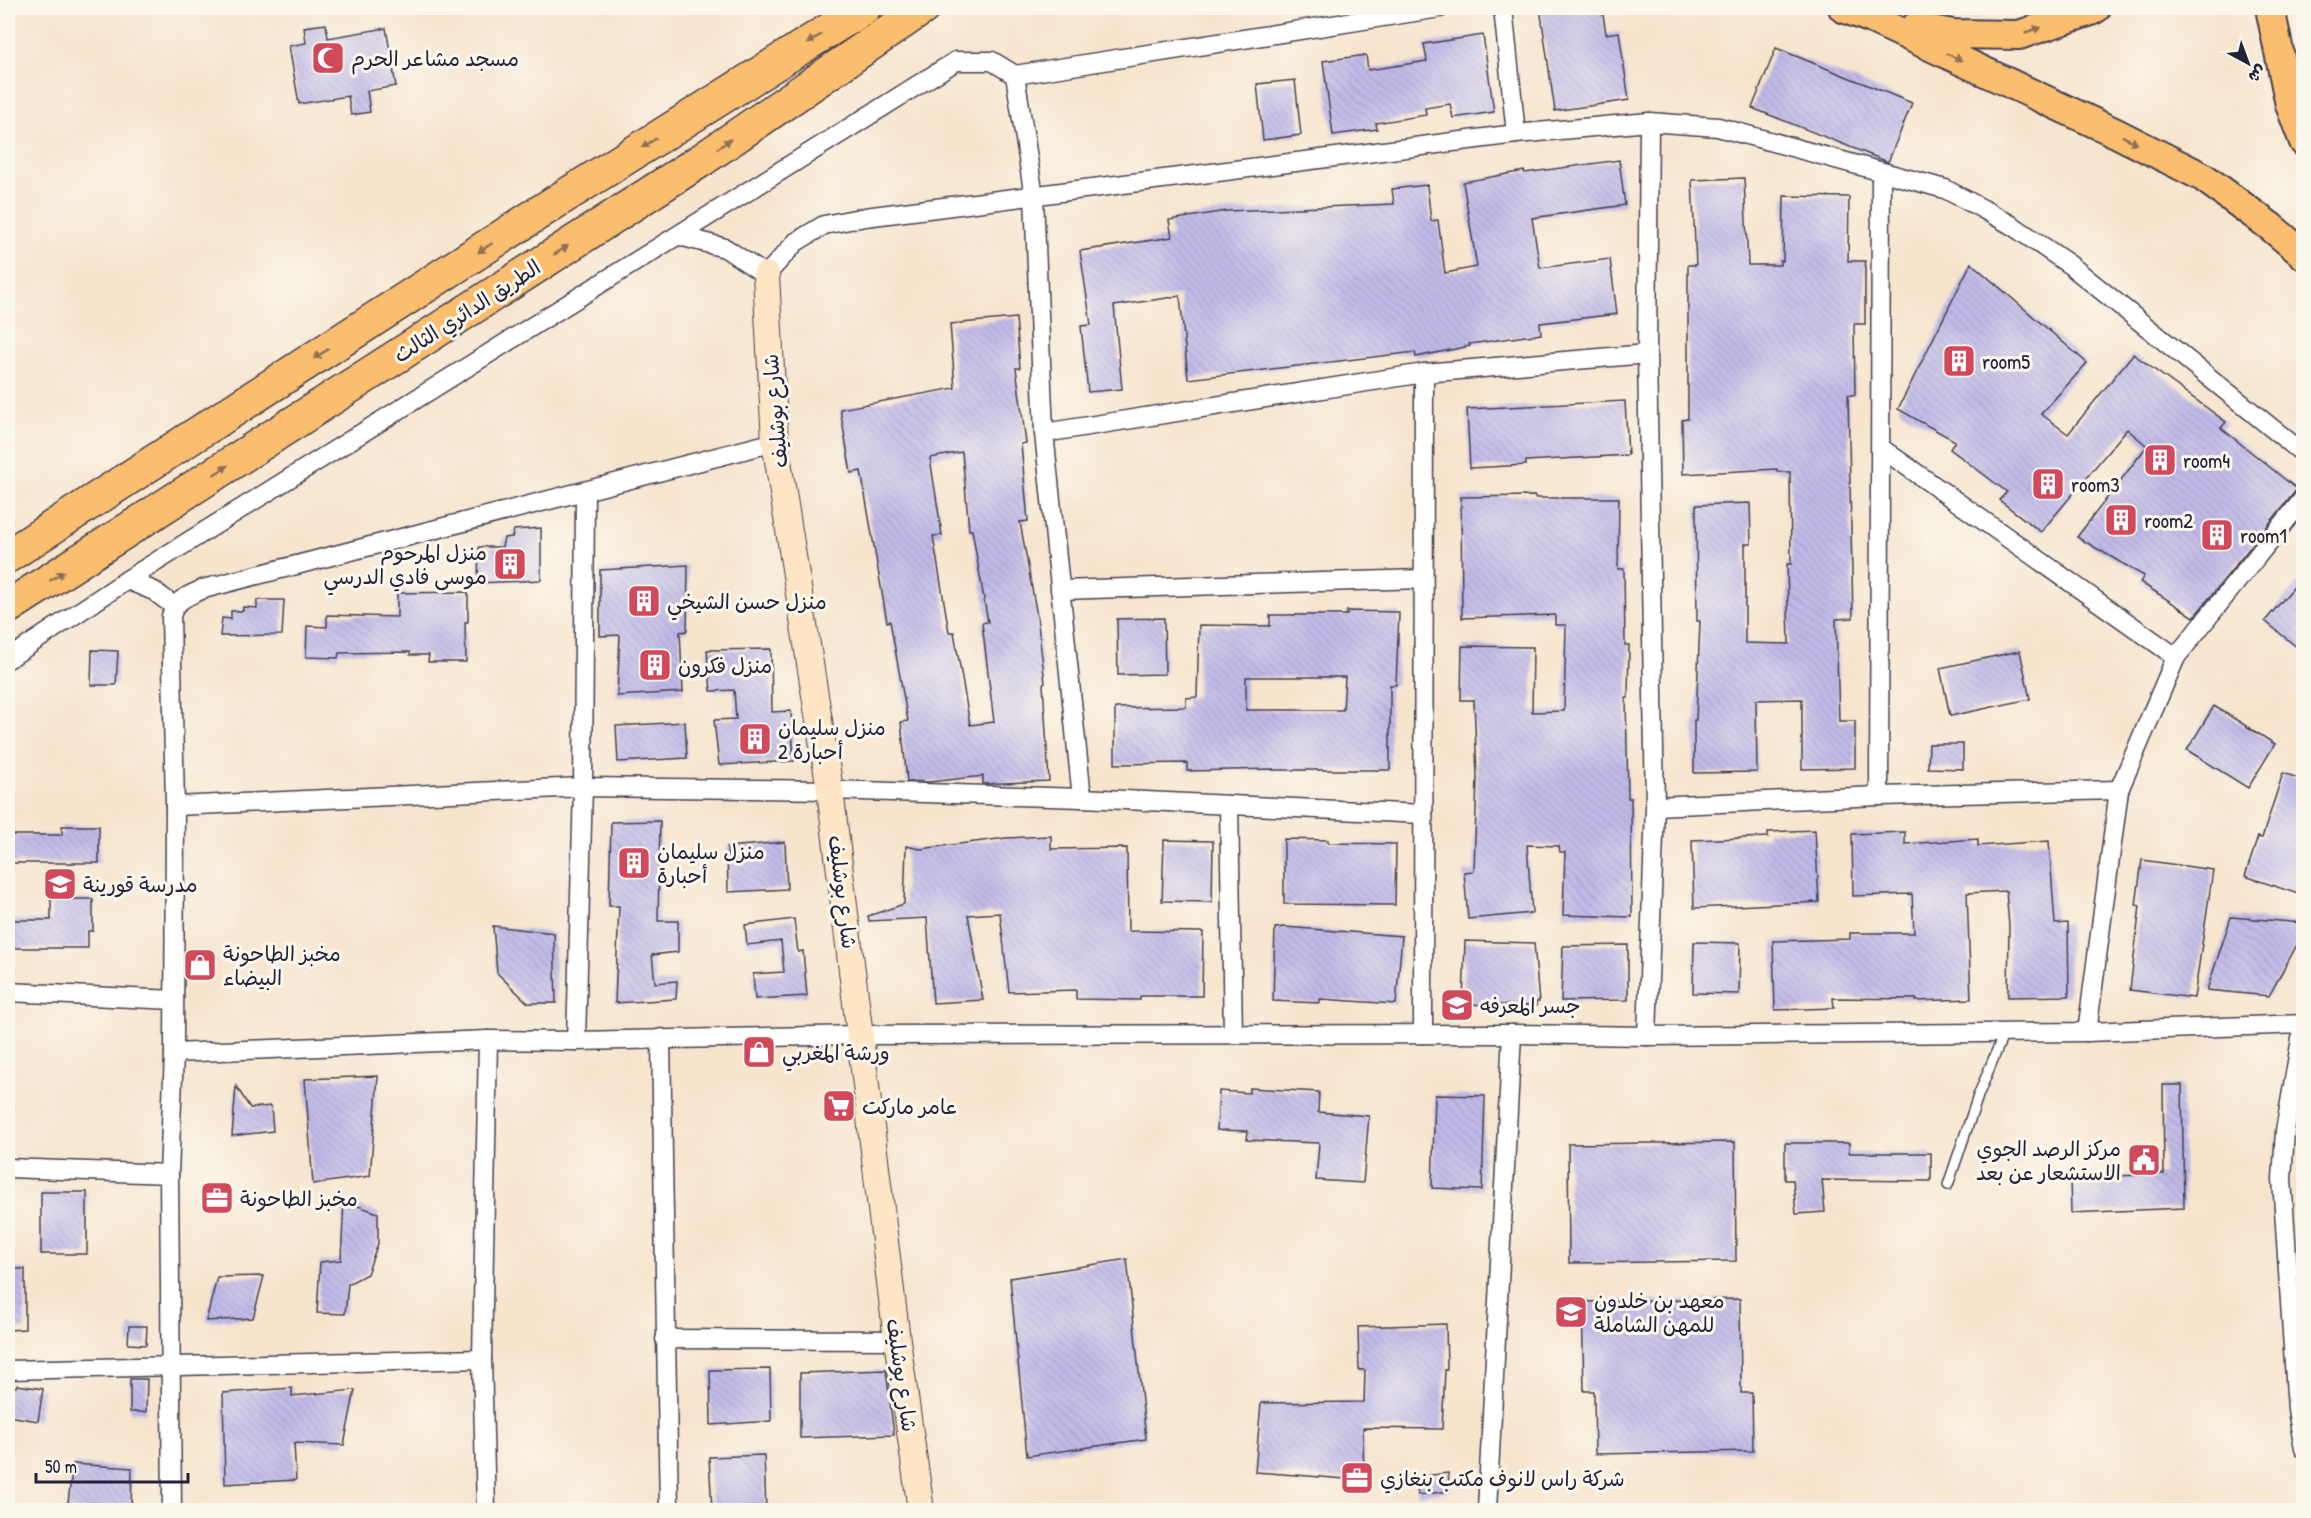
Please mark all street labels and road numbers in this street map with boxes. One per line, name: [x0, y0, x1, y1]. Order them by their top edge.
street label: الطريق الدائري الثالث: [388, 253, 547, 370]
street label: شارع بوشليف: [756, 353, 795, 469]
street label: شارع بوشليف: [821, 834, 864, 951]
street label: شارع بوشليف: [879, 1316, 924, 1434]

